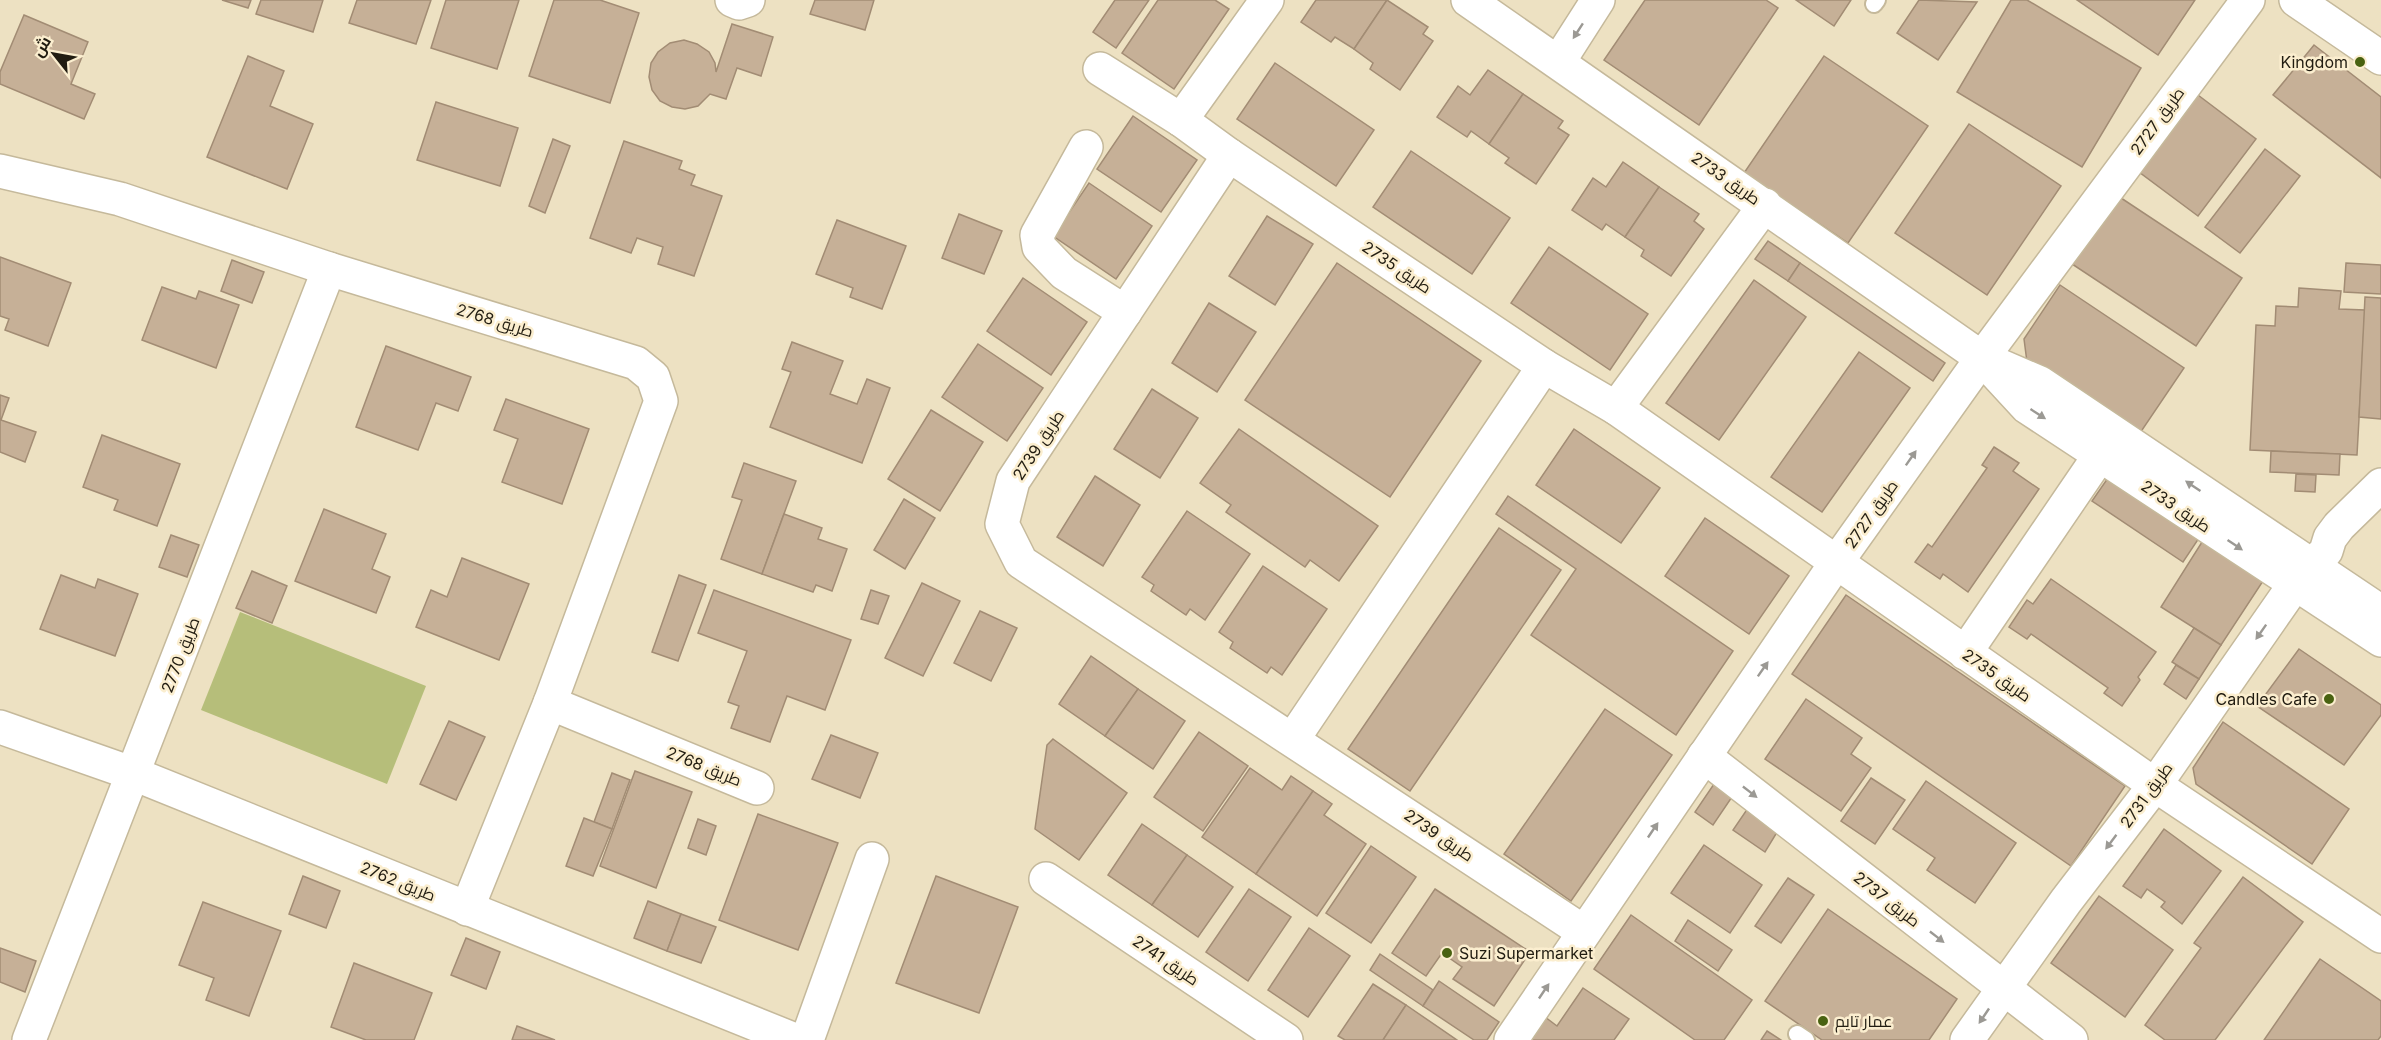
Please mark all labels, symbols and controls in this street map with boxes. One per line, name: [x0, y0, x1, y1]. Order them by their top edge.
one-way arrow: [1573, 22, 1584, 39]
north arrow: [24, 24, 84, 84]
text: ش: [27, 32, 55, 60]
place label: Kingdom: [2280, 52, 2348, 72]
marker: Kingdom: [2353, 55, 2367, 69]
street label: طريق 2727: [2126, 83, 2189, 159]
street label: طريق 2733: [1687, 147, 1764, 210]
street label: طريق 2735: [1358, 237, 1435, 298]
street label: طريق 2768: [454, 299, 536, 342]
street label: طريق 2739: [1008, 406, 1069, 484]
one-way arrow: [2030, 408, 2046, 419]
one-way arrow: [1905, 450, 1917, 466]
street label: طريق 2727: [1840, 476, 1903, 553]
street label: طريق 2733: [2137, 476, 2214, 537]
one-way arrow: [2184, 481, 2201, 492]
one-way arrow: [2227, 539, 2243, 551]
street label: طريق 2770: [156, 614, 204, 696]
one-way arrow: [2255, 624, 2267, 640]
street label: طريق 2735: [1958, 644, 2035, 707]
one-way arrow: [1758, 661, 1769, 677]
place label: Candles Cafe: [2215, 689, 2317, 709]
marker: Candles Cafe: [2322, 692, 2336, 706]
street label: طريق 2768: [663, 742, 745, 791]
street label: طريق 2731: [2116, 758, 2177, 832]
one-way arrow: [1742, 785, 1758, 798]
street label: طريق 2739: [1400, 805, 1478, 866]
one-way arrow: [1647, 822, 1658, 838]
one-way arrow: [2105, 834, 2118, 850]
street label: طريق 2762: [357, 857, 439, 906]
street label: طريق 2737: [1849, 867, 1924, 932]
street label: طريق 2741: [1129, 931, 1203, 990]
one-way arrow: [1929, 931, 1944, 943]
place label: Suzi Supermarket: [1459, 943, 1593, 963]
marker: Suzi Supermarket: [1440, 946, 1454, 960]
one-way arrow: [1538, 984, 1550, 1000]
one-way arrow: [1978, 1008, 1989, 1025]
place label: عمار تايم: [1835, 1011, 1893, 1033]
marker: عمار تايم: [1816, 1014, 1830, 1028]

